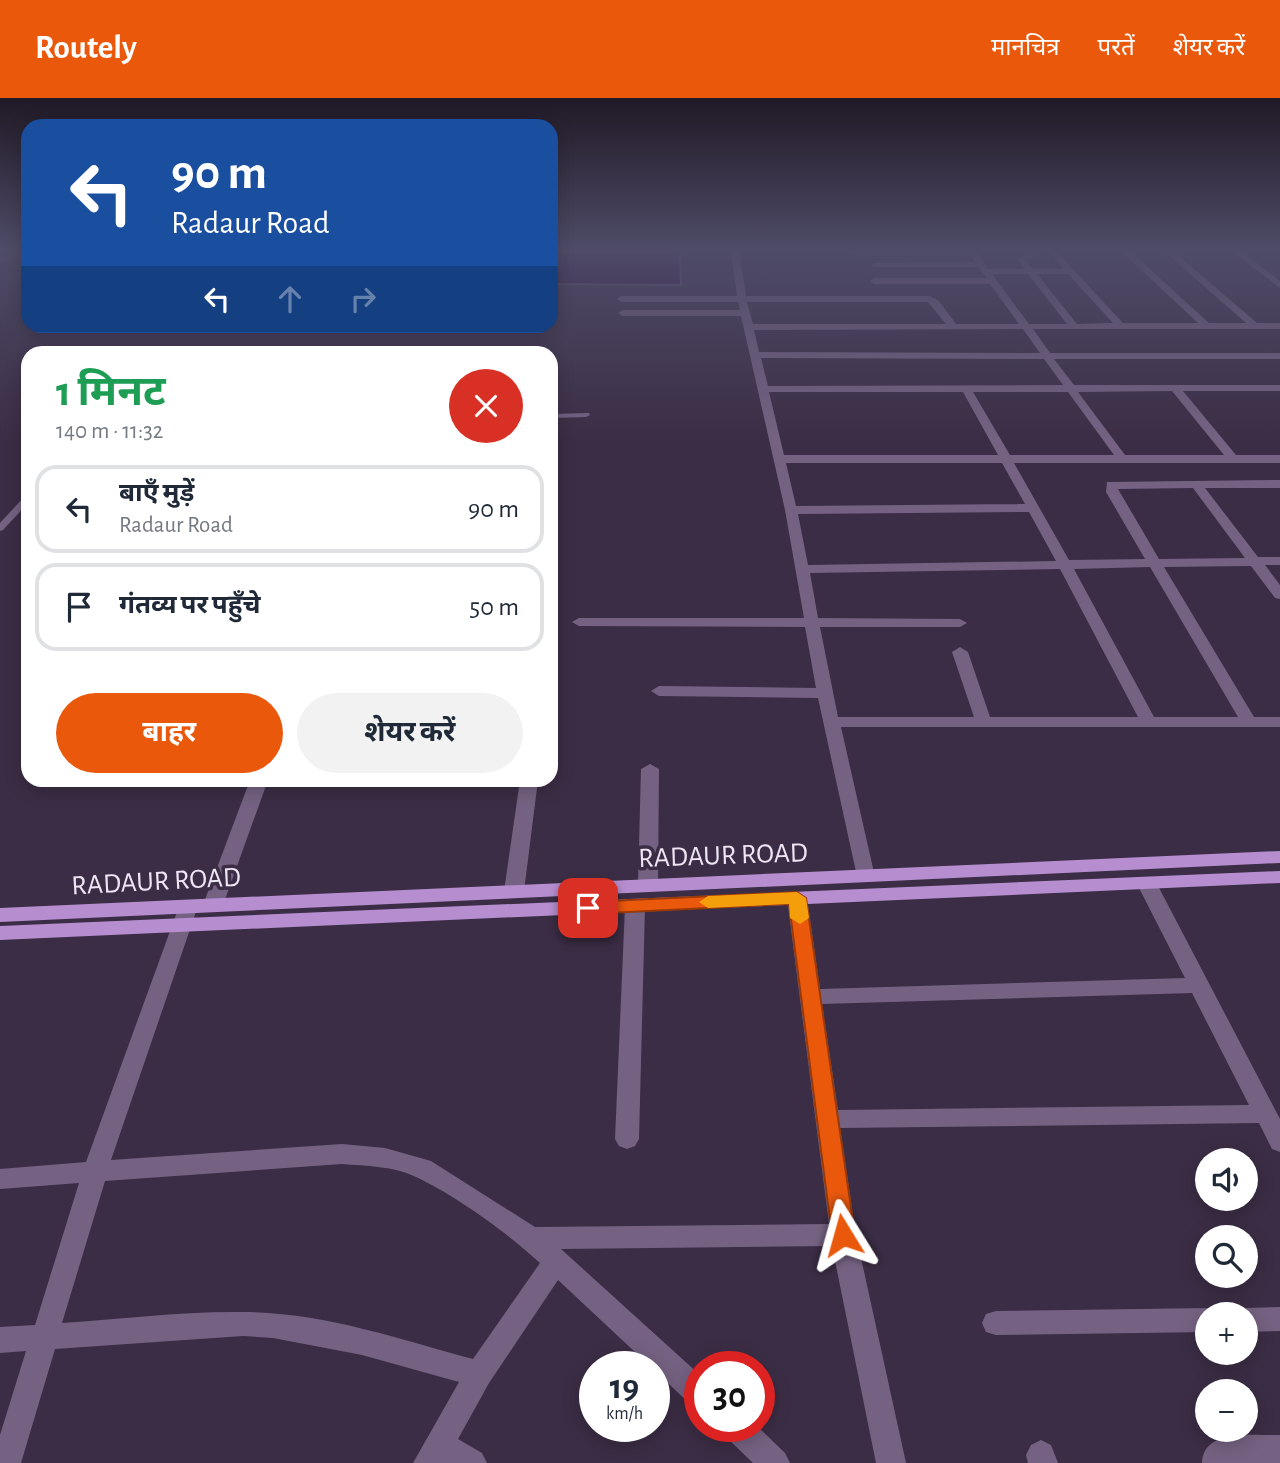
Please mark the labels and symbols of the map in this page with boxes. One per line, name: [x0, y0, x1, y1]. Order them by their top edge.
street label: RADAUR ROAD: [638, 839, 808, 873]
street label: RADAUR ROAD: [71, 864, 242, 900]
pin: [558, 878, 618, 938]
position arrow: [806, 1198, 880, 1272]
speed limit sign: 30: [684, 1351, 775, 1442]

